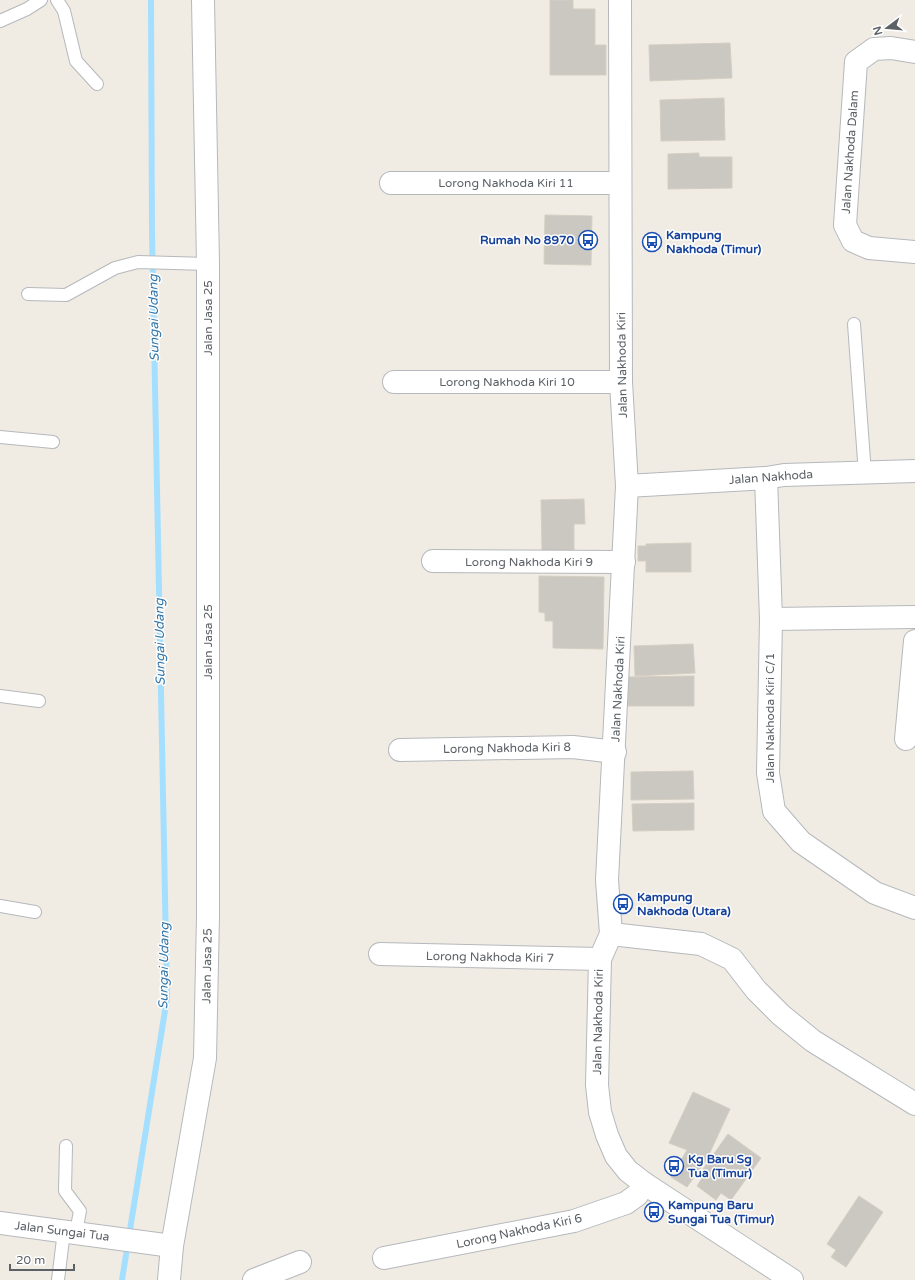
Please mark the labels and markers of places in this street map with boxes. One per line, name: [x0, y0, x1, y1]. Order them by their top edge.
place label: Kampung Nakhoda (Timur): [666, 228, 762, 256]
bus stop icon: Rumah No 8970: [577, 229, 599, 251]
bus stop icon: Kampung Nakhoda (Timur): [641, 231, 663, 253]
place label: Rumah No 8970: [480, 233, 574, 247]
place label: Kampung Nakhoda (Utara): [637, 890, 731, 918]
bus stop icon: Kampung Nakhoda (Utara): [612, 893, 634, 915]
place label: Kg Baru Sg Tua (Timur): [687, 1152, 752, 1180]
bus stop icon: Kg Baru Sg Tua (Timur): [663, 1155, 685, 1177]
place label: Kampung Baru Sungai Tua (Timur): [668, 1198, 775, 1227]
bus stop icon: Kampung Baru Sungai Tua (Timur): [643, 1201, 665, 1223]

